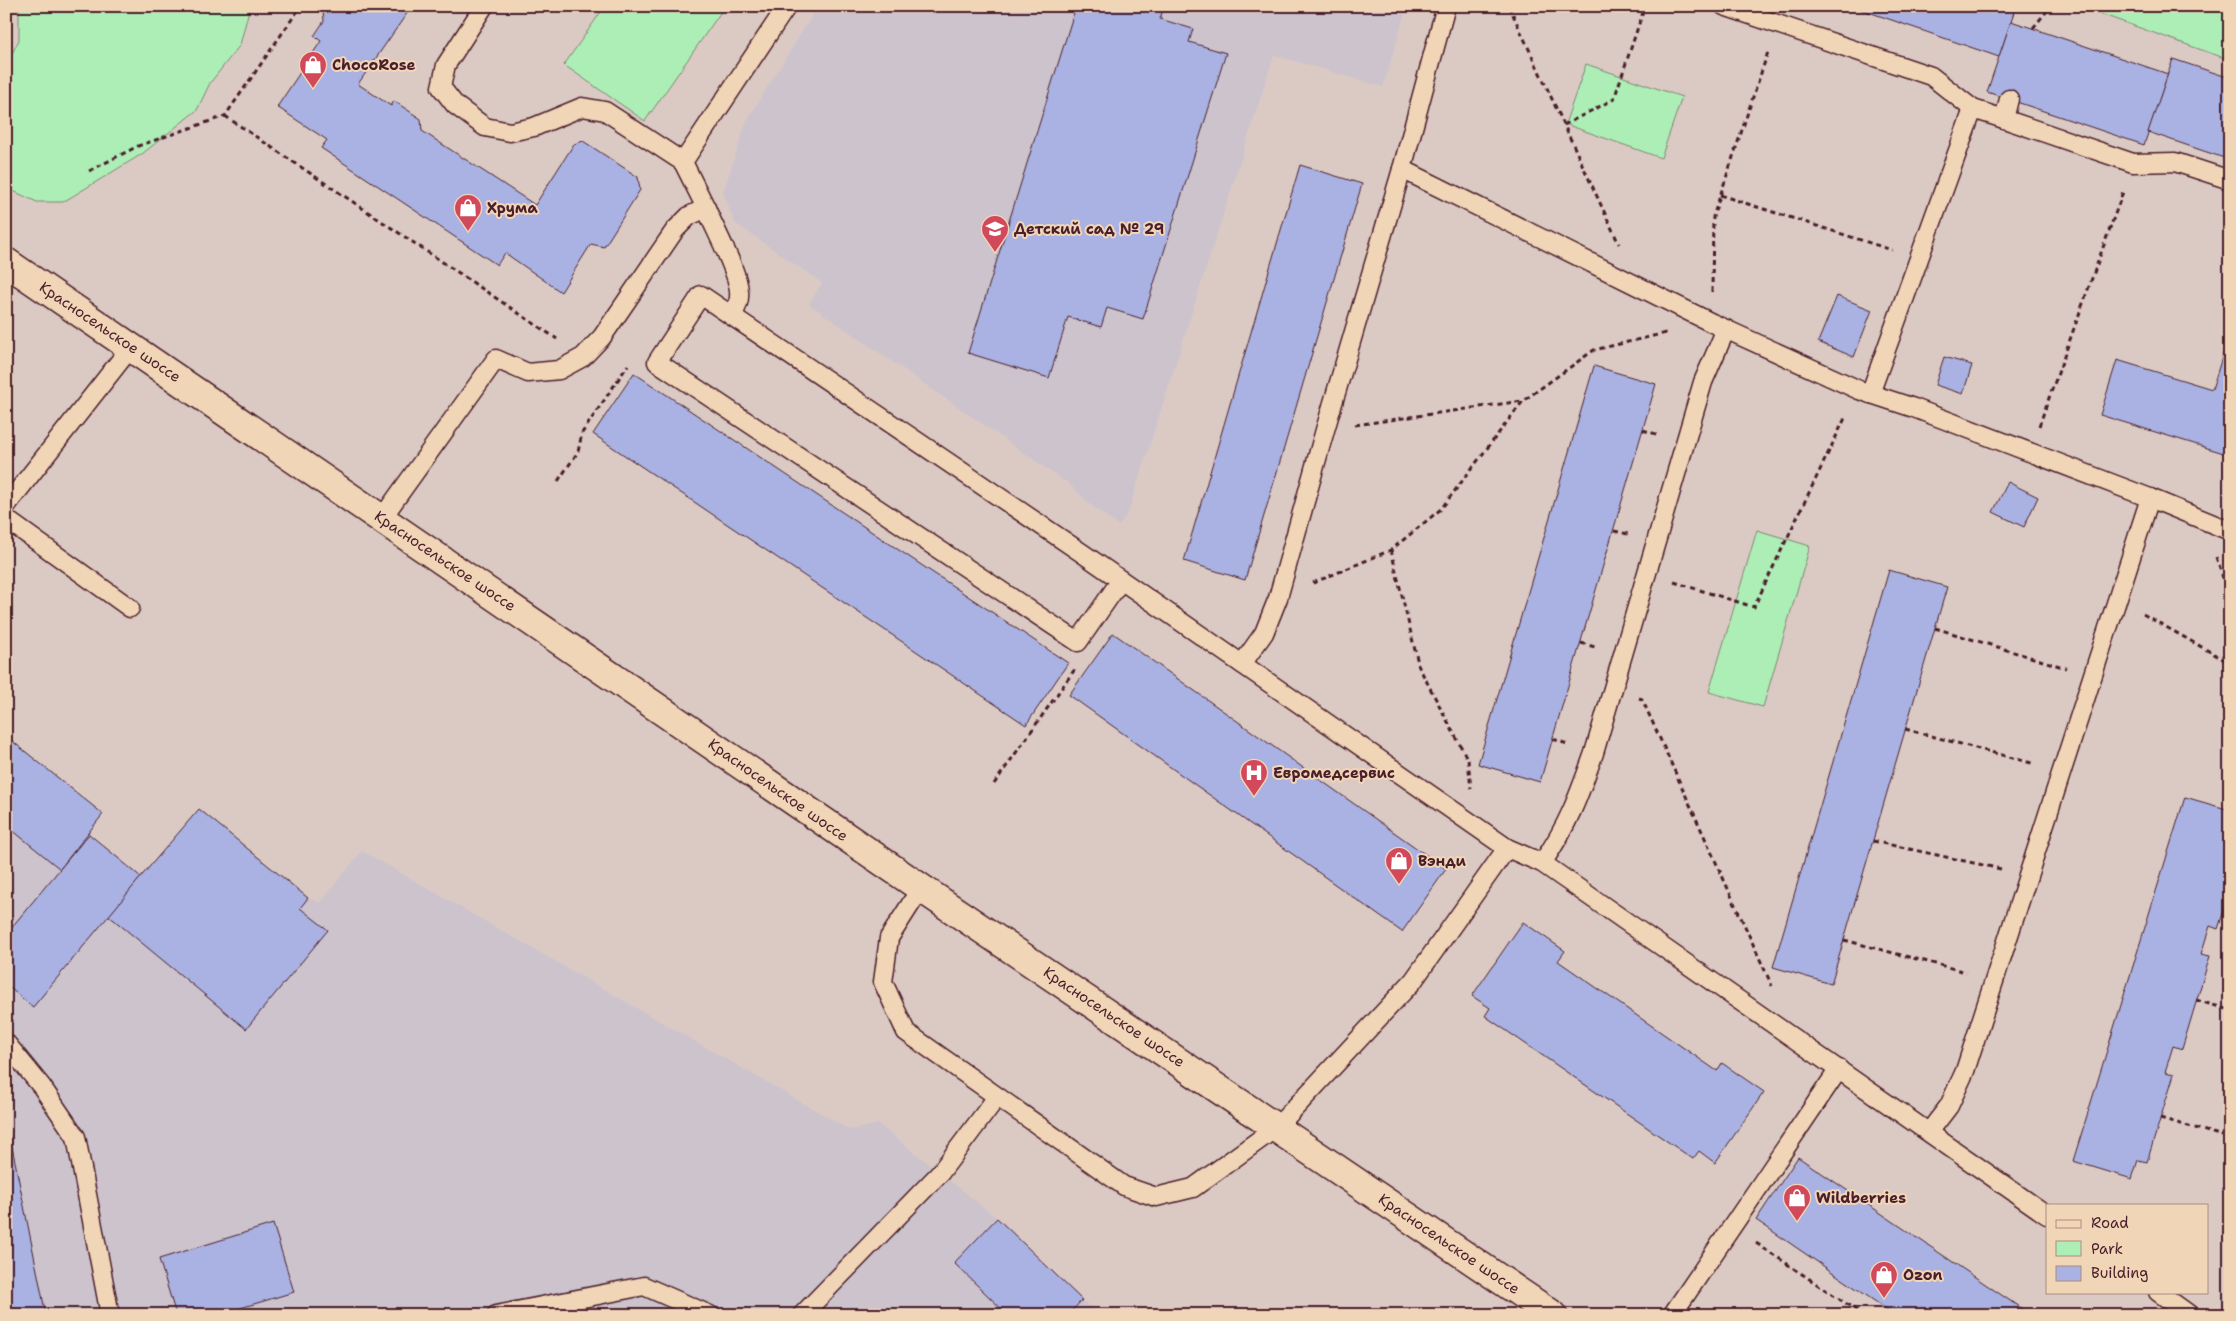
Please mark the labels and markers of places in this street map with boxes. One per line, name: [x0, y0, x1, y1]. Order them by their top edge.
shop icon: ChocoRose: [298, 50, 328, 89]
place label: ChocoRose: [332, 55, 416, 75]
shop icon: Хрума: [453, 193, 483, 232]
place label: Хрума: [487, 198, 538, 218]
school or university icon: Детский сад № 29: [980, 214, 1010, 253]
place label: Детский сад № 29: [1014, 219, 1164, 239]
hospital icon: Евромедсервис: [1239, 758, 1269, 797]
place label: Евромедсервис: [1273, 763, 1395, 783]
shop icon: Вэнди: [1384, 846, 1414, 885]
place label: Вэнди: [1418, 851, 1467, 871]
shop icon: Wildberries: [1782, 1183, 1812, 1222]
place label: Wildberries: [1816, 1188, 1906, 1208]
shop icon: Ozon: [1869, 1260, 1899, 1299]
place label: Ozon: [1903, 1265, 1943, 1285]

